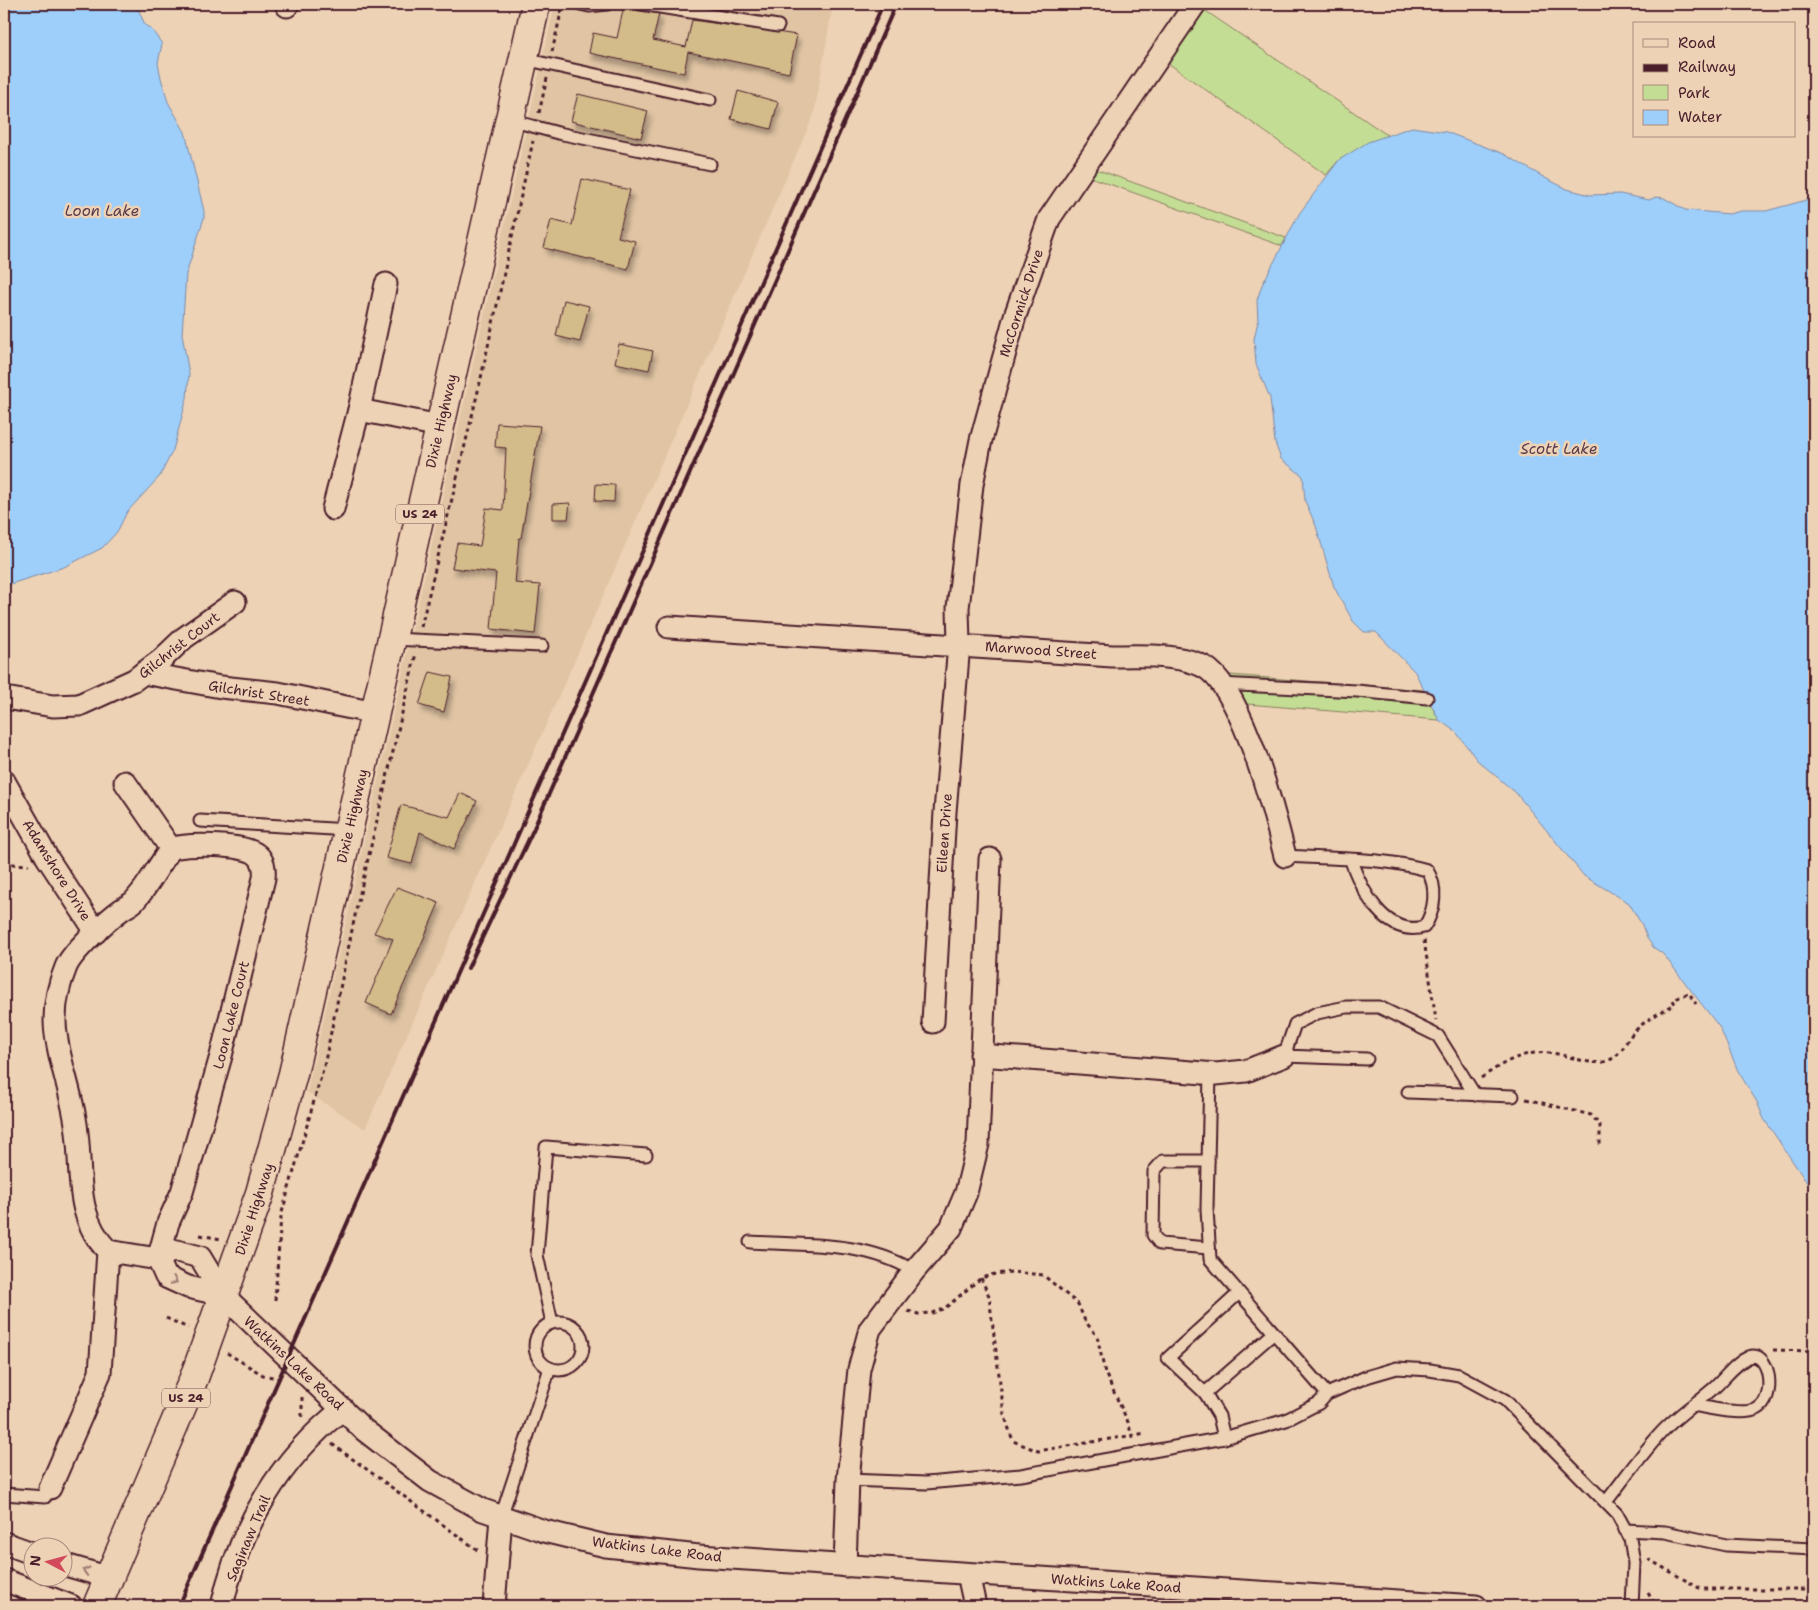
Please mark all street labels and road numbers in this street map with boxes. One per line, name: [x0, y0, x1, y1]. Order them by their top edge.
street label: McCormick Drive: [995, 247, 1047, 359]
street label: Dixie Highway: [421, 372, 461, 470]
road number: US 24: [396, 504, 444, 524]
street label: Gilchrist Court: [135, 608, 223, 682]
street label: Marwood Street: [984, 637, 1098, 663]
street label: Gilchrist Street: [207, 676, 311, 710]
street label: Dixie Highway: [332, 767, 372, 865]
street label: Eileen Drive: [932, 792, 956, 873]
street label: Adamshore Drive: [19, 816, 95, 924]
street label: Loon Lake Court: [209, 959, 253, 1071]
street label: Dixie Highway: [231, 1160, 277, 1258]
street label: Watkins Lake Road: [240, 1312, 348, 1414]
road number: US 24: [162, 1389, 210, 1408]
street label: Saginaw Trail: [222, 1491, 275, 1584]
street label: Watkins Lake Road: [591, 1532, 723, 1566]
street label: Watkins Lake Road: [1050, 1569, 1182, 1597]

